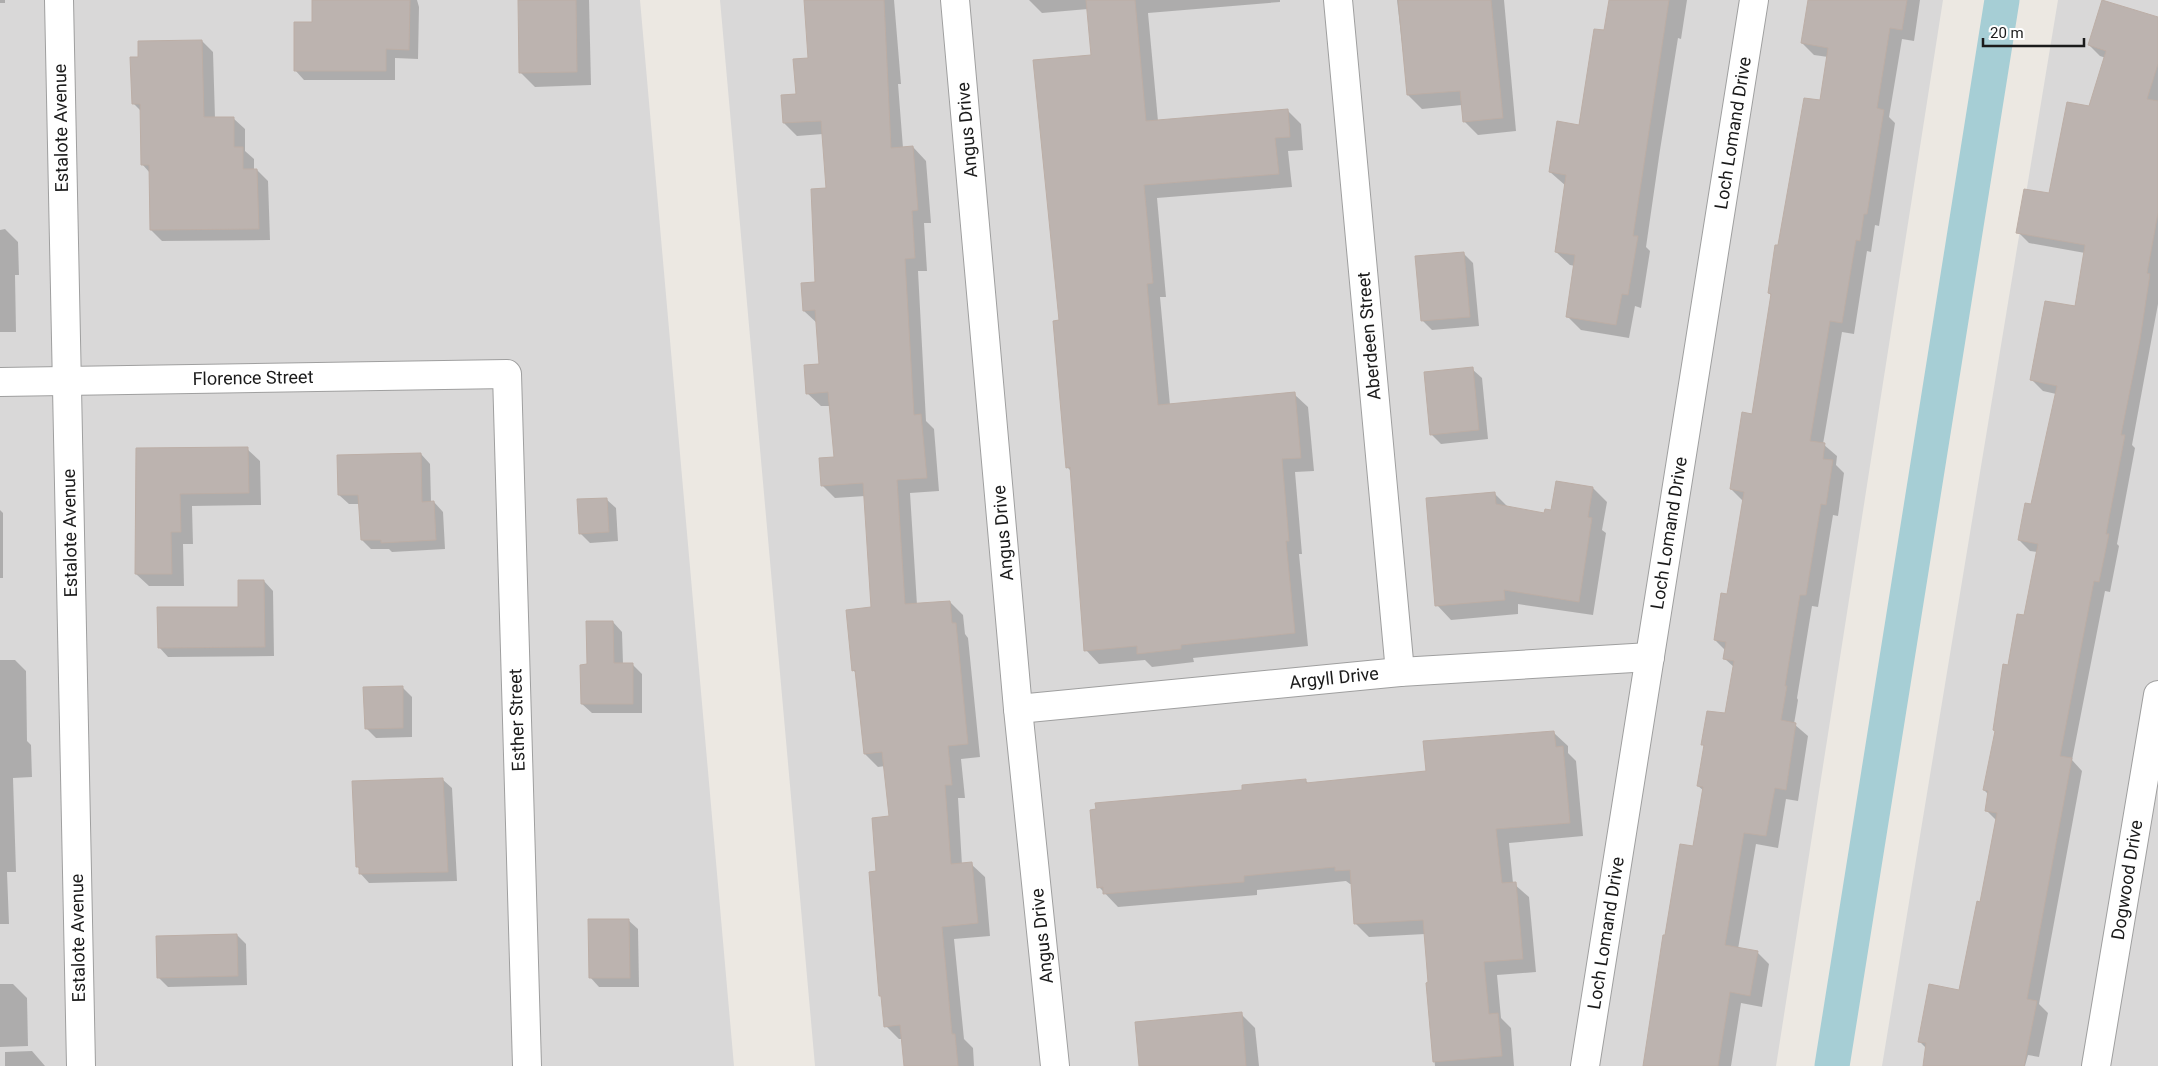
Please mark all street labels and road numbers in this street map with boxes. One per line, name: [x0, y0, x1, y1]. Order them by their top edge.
street label: Loch Lomand Drive: [1710, 55, 1755, 211]
street label: Estalote Avenue: [49, 64, 72, 192]
street label: Angus Drive: [952, 81, 981, 179]
street label: Aberdeen Street: [1352, 271, 1385, 401]
street label: Florence Street: [192, 366, 314, 389]
street label: Loch Lomand Drive: [1646, 455, 1691, 611]
street label: Estalote Avenue: [58, 469, 81, 597]
street label: Angus Drive: [988, 484, 1017, 582]
street label: Argyll Drive: [1288, 662, 1380, 693]
street label: Esther Street: [504, 668, 529, 772]
street label: Dogwood Drive: [2107, 818, 2146, 941]
street label: Loch Lomand Drive: [1583, 855, 1628, 1011]
street label: Estalote Avenue: [66, 874, 89, 1002]
street label: Angus Drive: [1026, 887, 1057, 985]

